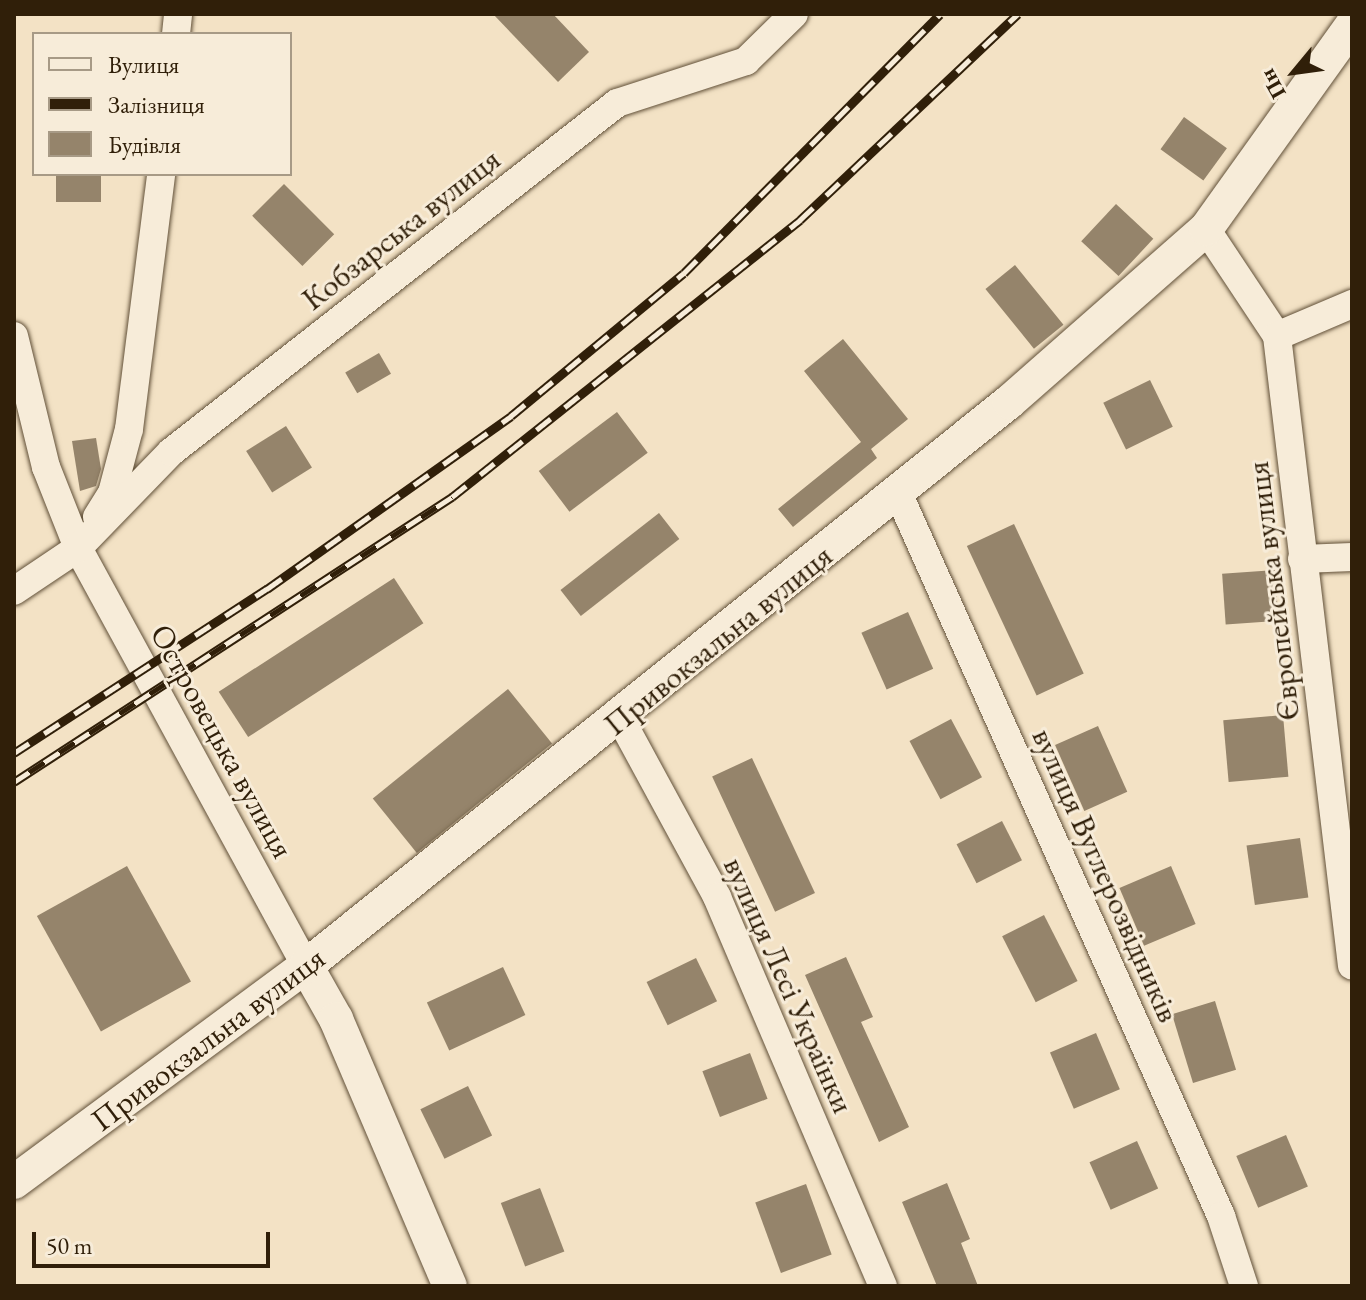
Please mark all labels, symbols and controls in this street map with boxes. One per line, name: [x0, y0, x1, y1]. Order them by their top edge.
legend: [32, 32, 292, 176]
north arrow: [1254, 32, 1334, 112]
text: Вулиця: [108, 49, 179, 80]
text: Пн: [1253, 64, 1293, 104]
text: Залізниця: [108, 89, 205, 120]
text: Будівля: [108, 129, 181, 160]
street label: Кобзарська вулиця: [294, 140, 508, 318]
street label: Європейська вулиця: [1238, 459, 1308, 723]
street label: Привокзальна вулиця: [596, 536, 840, 744]
street label: Островецька вулиця: [142, 617, 302, 865]
street label: вулиця Вуглерозвідників: [1024, 722, 1188, 1028]
street label: вулиця Лесі Українки: [715, 851, 863, 1119]
street label: Привокзальна вулиця: [84, 939, 332, 1139]
scale bar: [36, 1216, 274, 1266]
text: 50 m: [46, 1230, 93, 1261]

